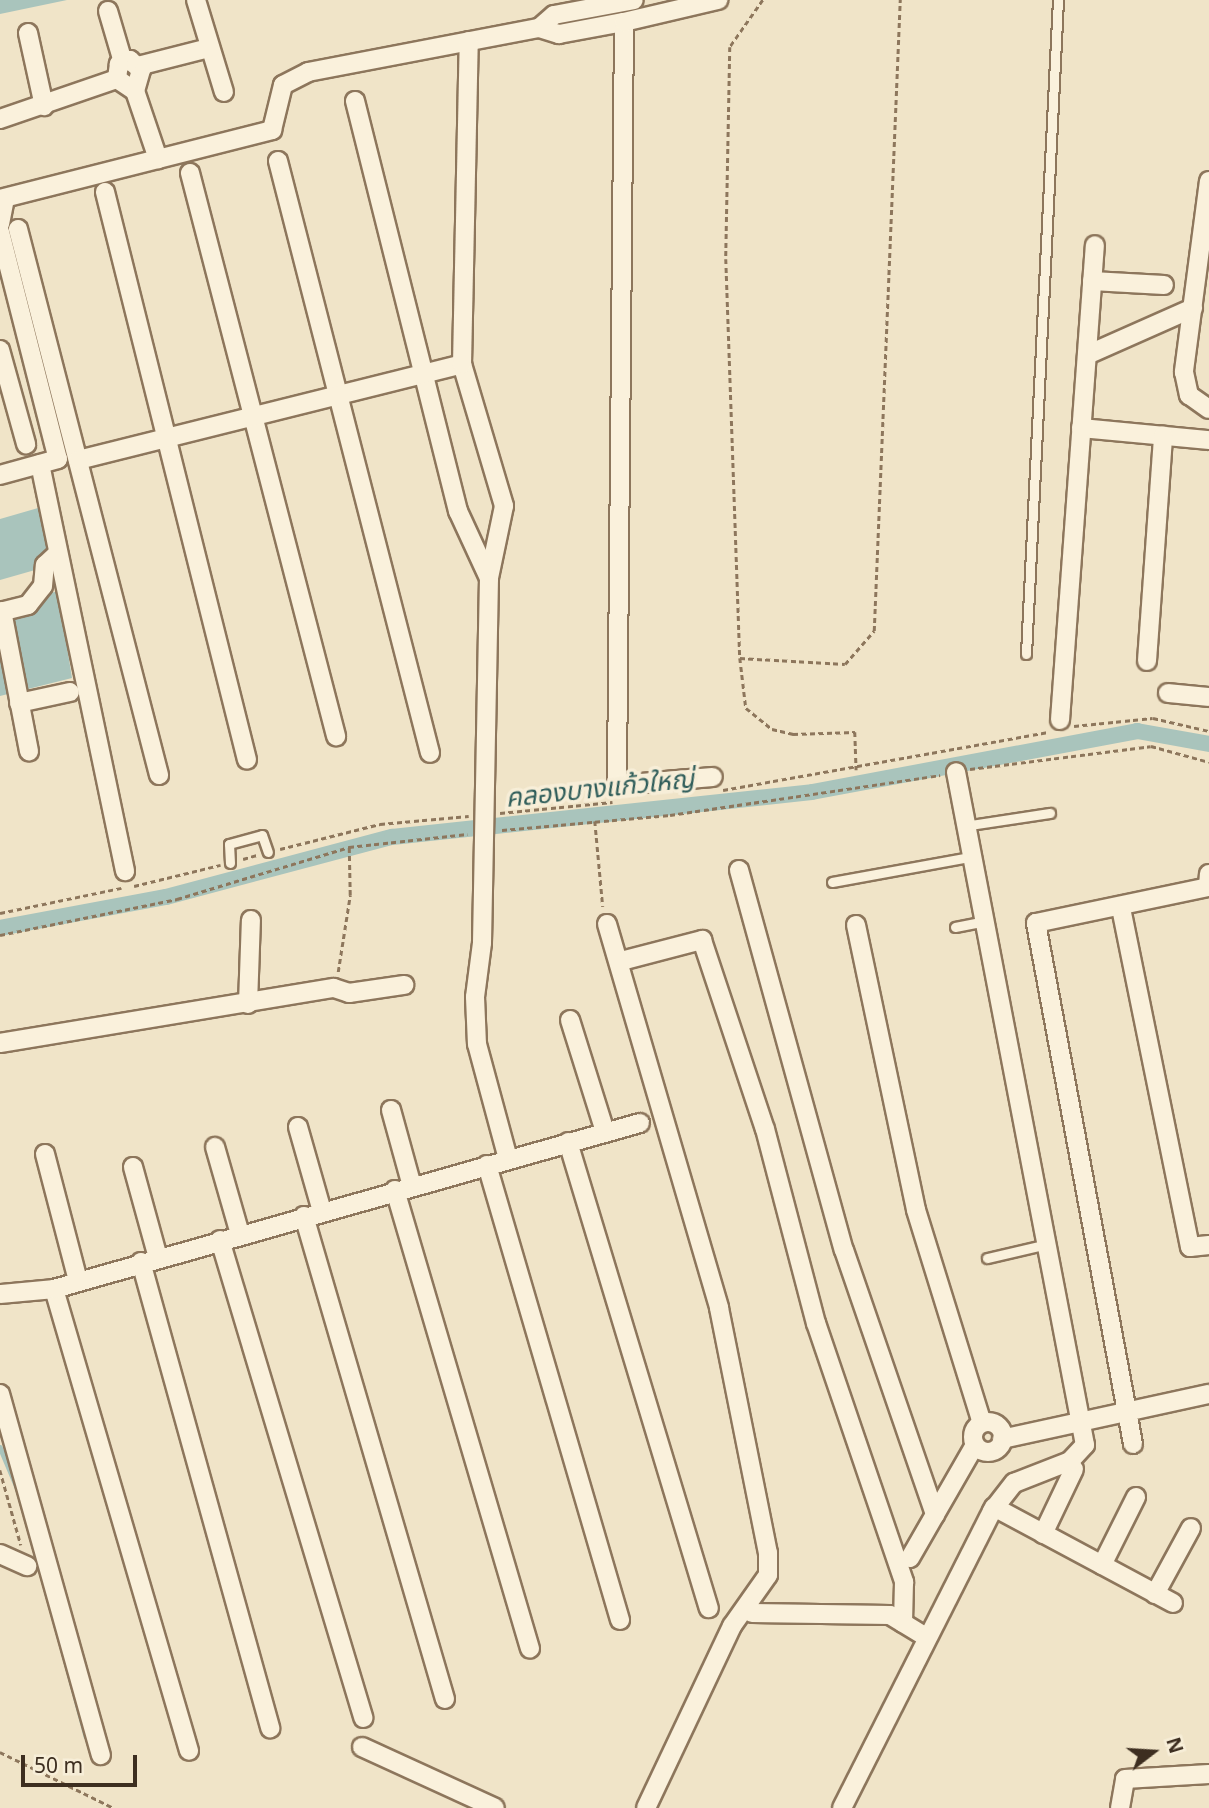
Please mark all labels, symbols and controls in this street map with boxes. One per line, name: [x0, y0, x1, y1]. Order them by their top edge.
water label: คลองบางแก้วใหญ่: [504, 765, 696, 815]
north arrow: [1118, 1717, 1188, 1787]
text: N: [1157, 1734, 1190, 1757]
scale bar: [24, 1742, 140, 1786]
text: 50 m: [34, 1751, 83, 1782]

